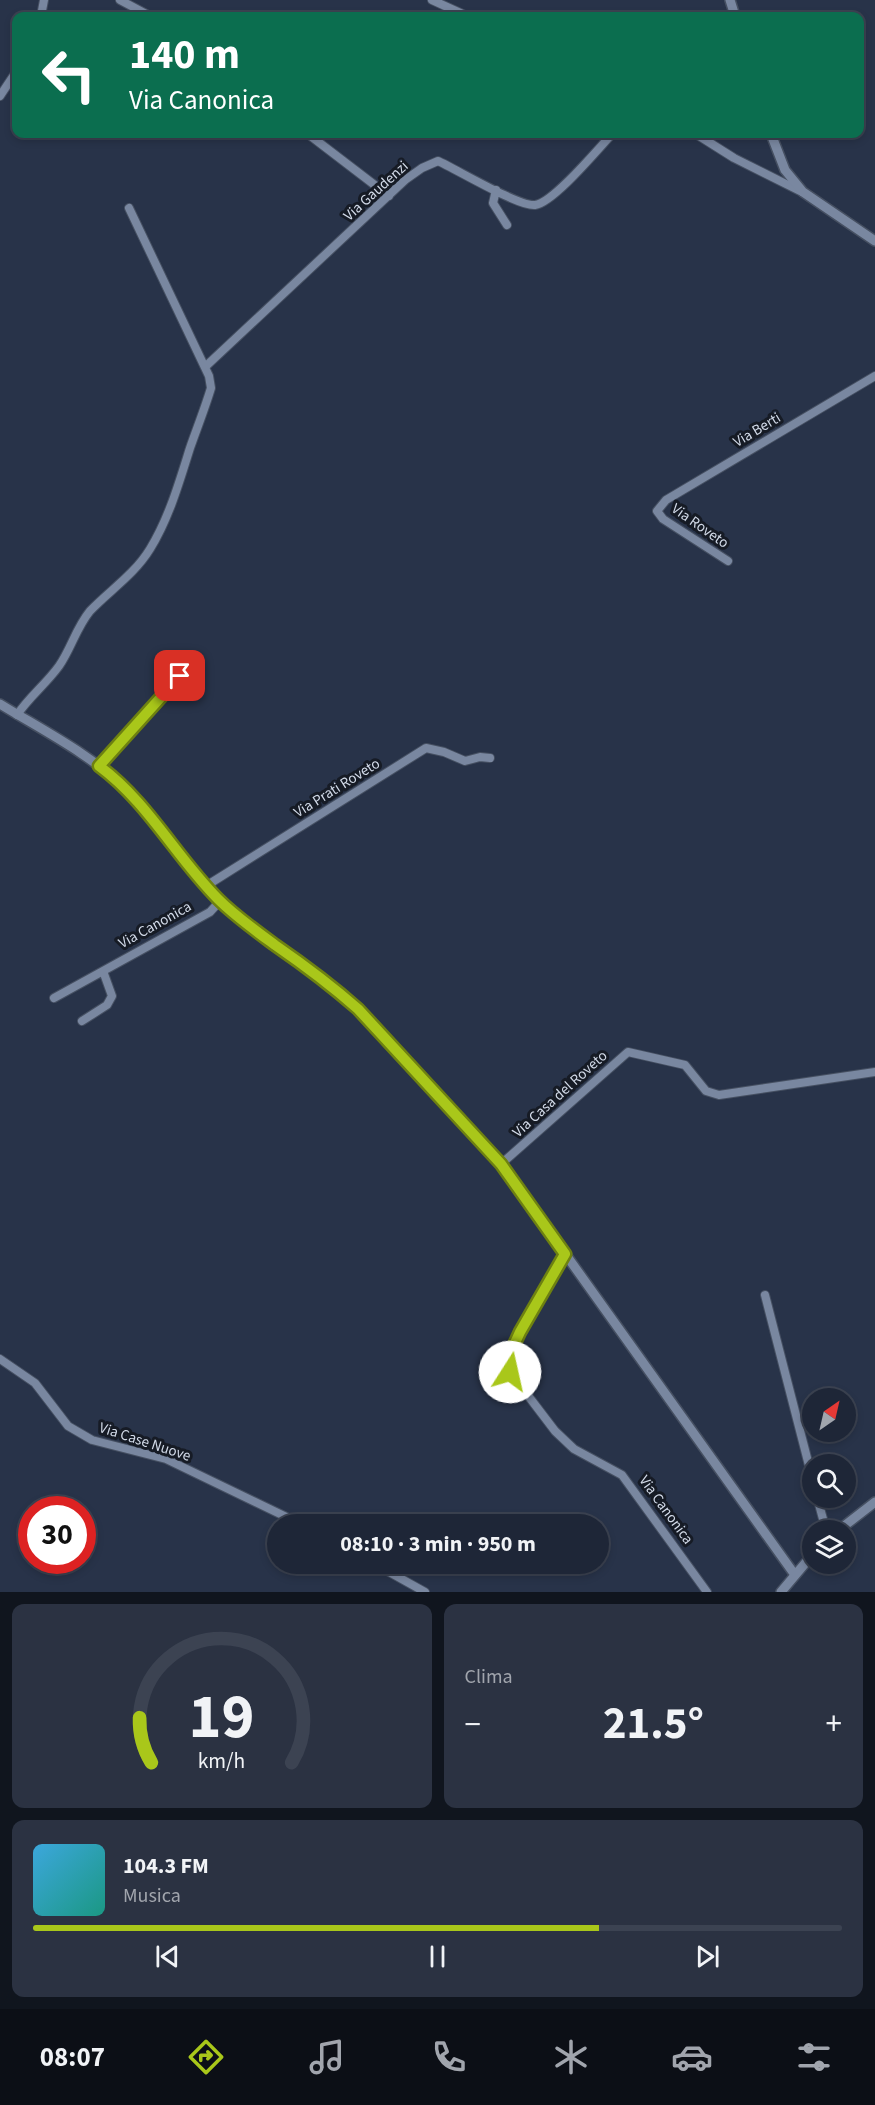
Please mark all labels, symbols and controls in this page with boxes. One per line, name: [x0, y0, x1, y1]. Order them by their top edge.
text: 140 m: [129, 25, 240, 85]
icon: left: [30, 36, 108, 114]
text: Via Canonica: [129, 81, 274, 120]
street label: Via Gaudenzi: [339, 156, 413, 226]
street label: Via Berti: [729, 408, 785, 452]
street label: Via Roveto: [667, 499, 733, 553]
pin: [154, 650, 205, 701]
icon: arrive: [163, 659, 196, 692]
street label: Via Prati Roveto: [290, 753, 384, 823]
street label: Via Canonica: [115, 896, 195, 954]
street label: Via Casa del Roveto: [508, 1046, 612, 1142]
position arrow: [478, 1340, 542, 1404]
north arrow: [802, 1388, 856, 1442]
map controls: [802, 1388, 856, 1574]
street label: Via Case Nuove: [97, 1417, 193, 1467]
button: search: [802, 1454, 856, 1508]
street label: Via Canonica: [634, 1471, 698, 1549]
speed limit sign: 30: [18, 1496, 96, 1574]
button: layers: [802, 1520, 856, 1574]
text: 08:10 · 3 min · 950 m: [340, 1528, 536, 1560]
text: Clima: [465, 1663, 513, 1691]
text: 19: [189, 1673, 255, 1762]
text: 21.5°: [603, 1692, 704, 1756]
text: −: [465, 1701, 481, 1748]
text: +: [826, 1701, 842, 1748]
text: km/h: [198, 1746, 246, 1777]
text: 104.3 FM: [123, 1850, 209, 1882]
text: Musica: [123, 1882, 181, 1910]
icon: previous: [151, 1940, 184, 1973]
icon: pause: [421, 1940, 454, 1973]
icon: next: [691, 1940, 724, 1973]
icon: directions: [185, 2036, 227, 2078]
icon: music: [306, 2036, 348, 2078]
icon: phone: [428, 2036, 470, 2078]
icon: climate: [550, 2036, 592, 2078]
icon: car: [671, 2036, 713, 2078]
icon: filters: [793, 2036, 835, 2078]
text: 08:07: [40, 2038, 105, 2077]

